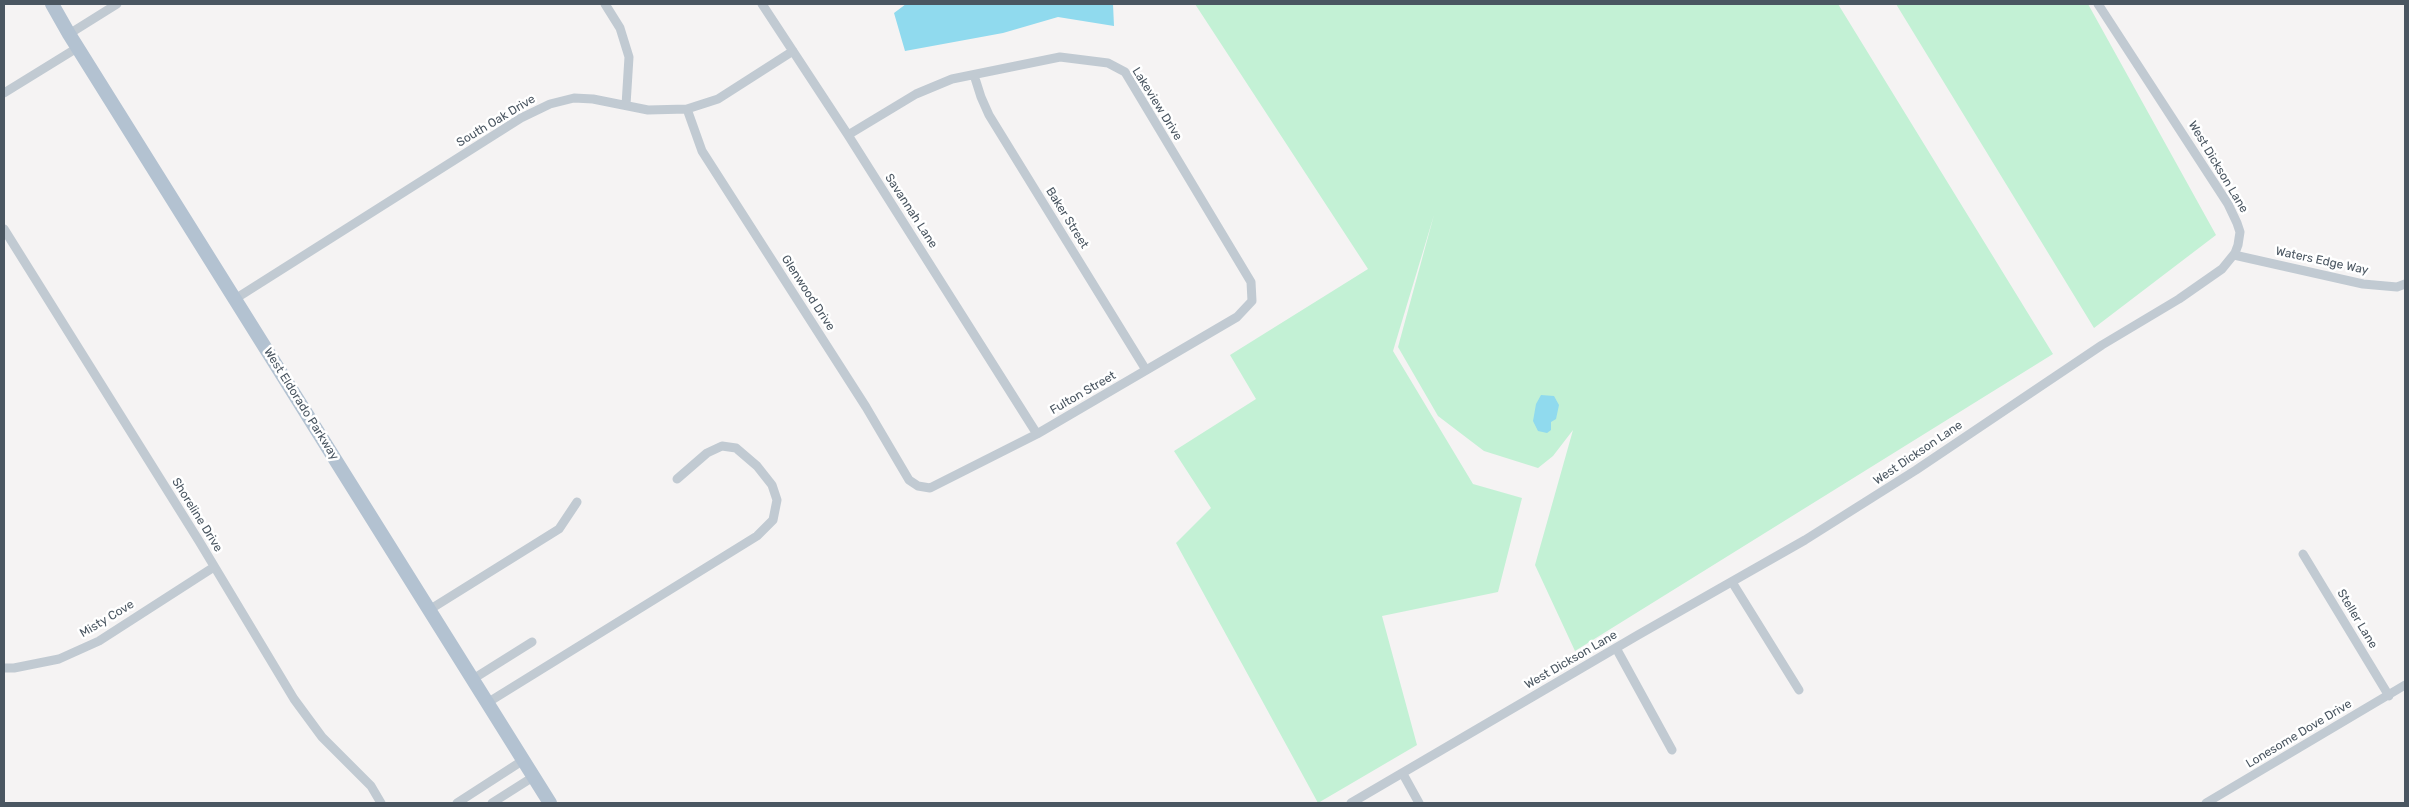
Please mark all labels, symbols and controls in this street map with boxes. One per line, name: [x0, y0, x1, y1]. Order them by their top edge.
street label: Lakeview Drive: [1129, 65, 1185, 143]
street label: South Oak Drive: [454, 92, 538, 150]
street label: West Dickson Lane: [2185, 119, 2251, 215]
street label: Savannah Lane: [882, 171, 940, 251]
street label: Baker Street: [1042, 185, 1092, 251]
street label: Waters Edge Way: [2274, 244, 2370, 278]
street label: Glenwood Drive: [778, 253, 838, 333]
street label: West Eldorado Parkway: [261, 345, 341, 463]
street label: Fulton Street: [1048, 368, 1118, 418]
street label: West Dickson Lane: [1871, 418, 1965, 488]
street label: Shoreline Drive: [169, 475, 225, 555]
street label: Steller Lane: [2334, 587, 2380, 651]
street label: Misty Cove: [77, 597, 137, 641]
street label: West Dickson Lane: [1522, 628, 1620, 692]
street label: Lonesome Dove Drive: [2244, 697, 2354, 771]

